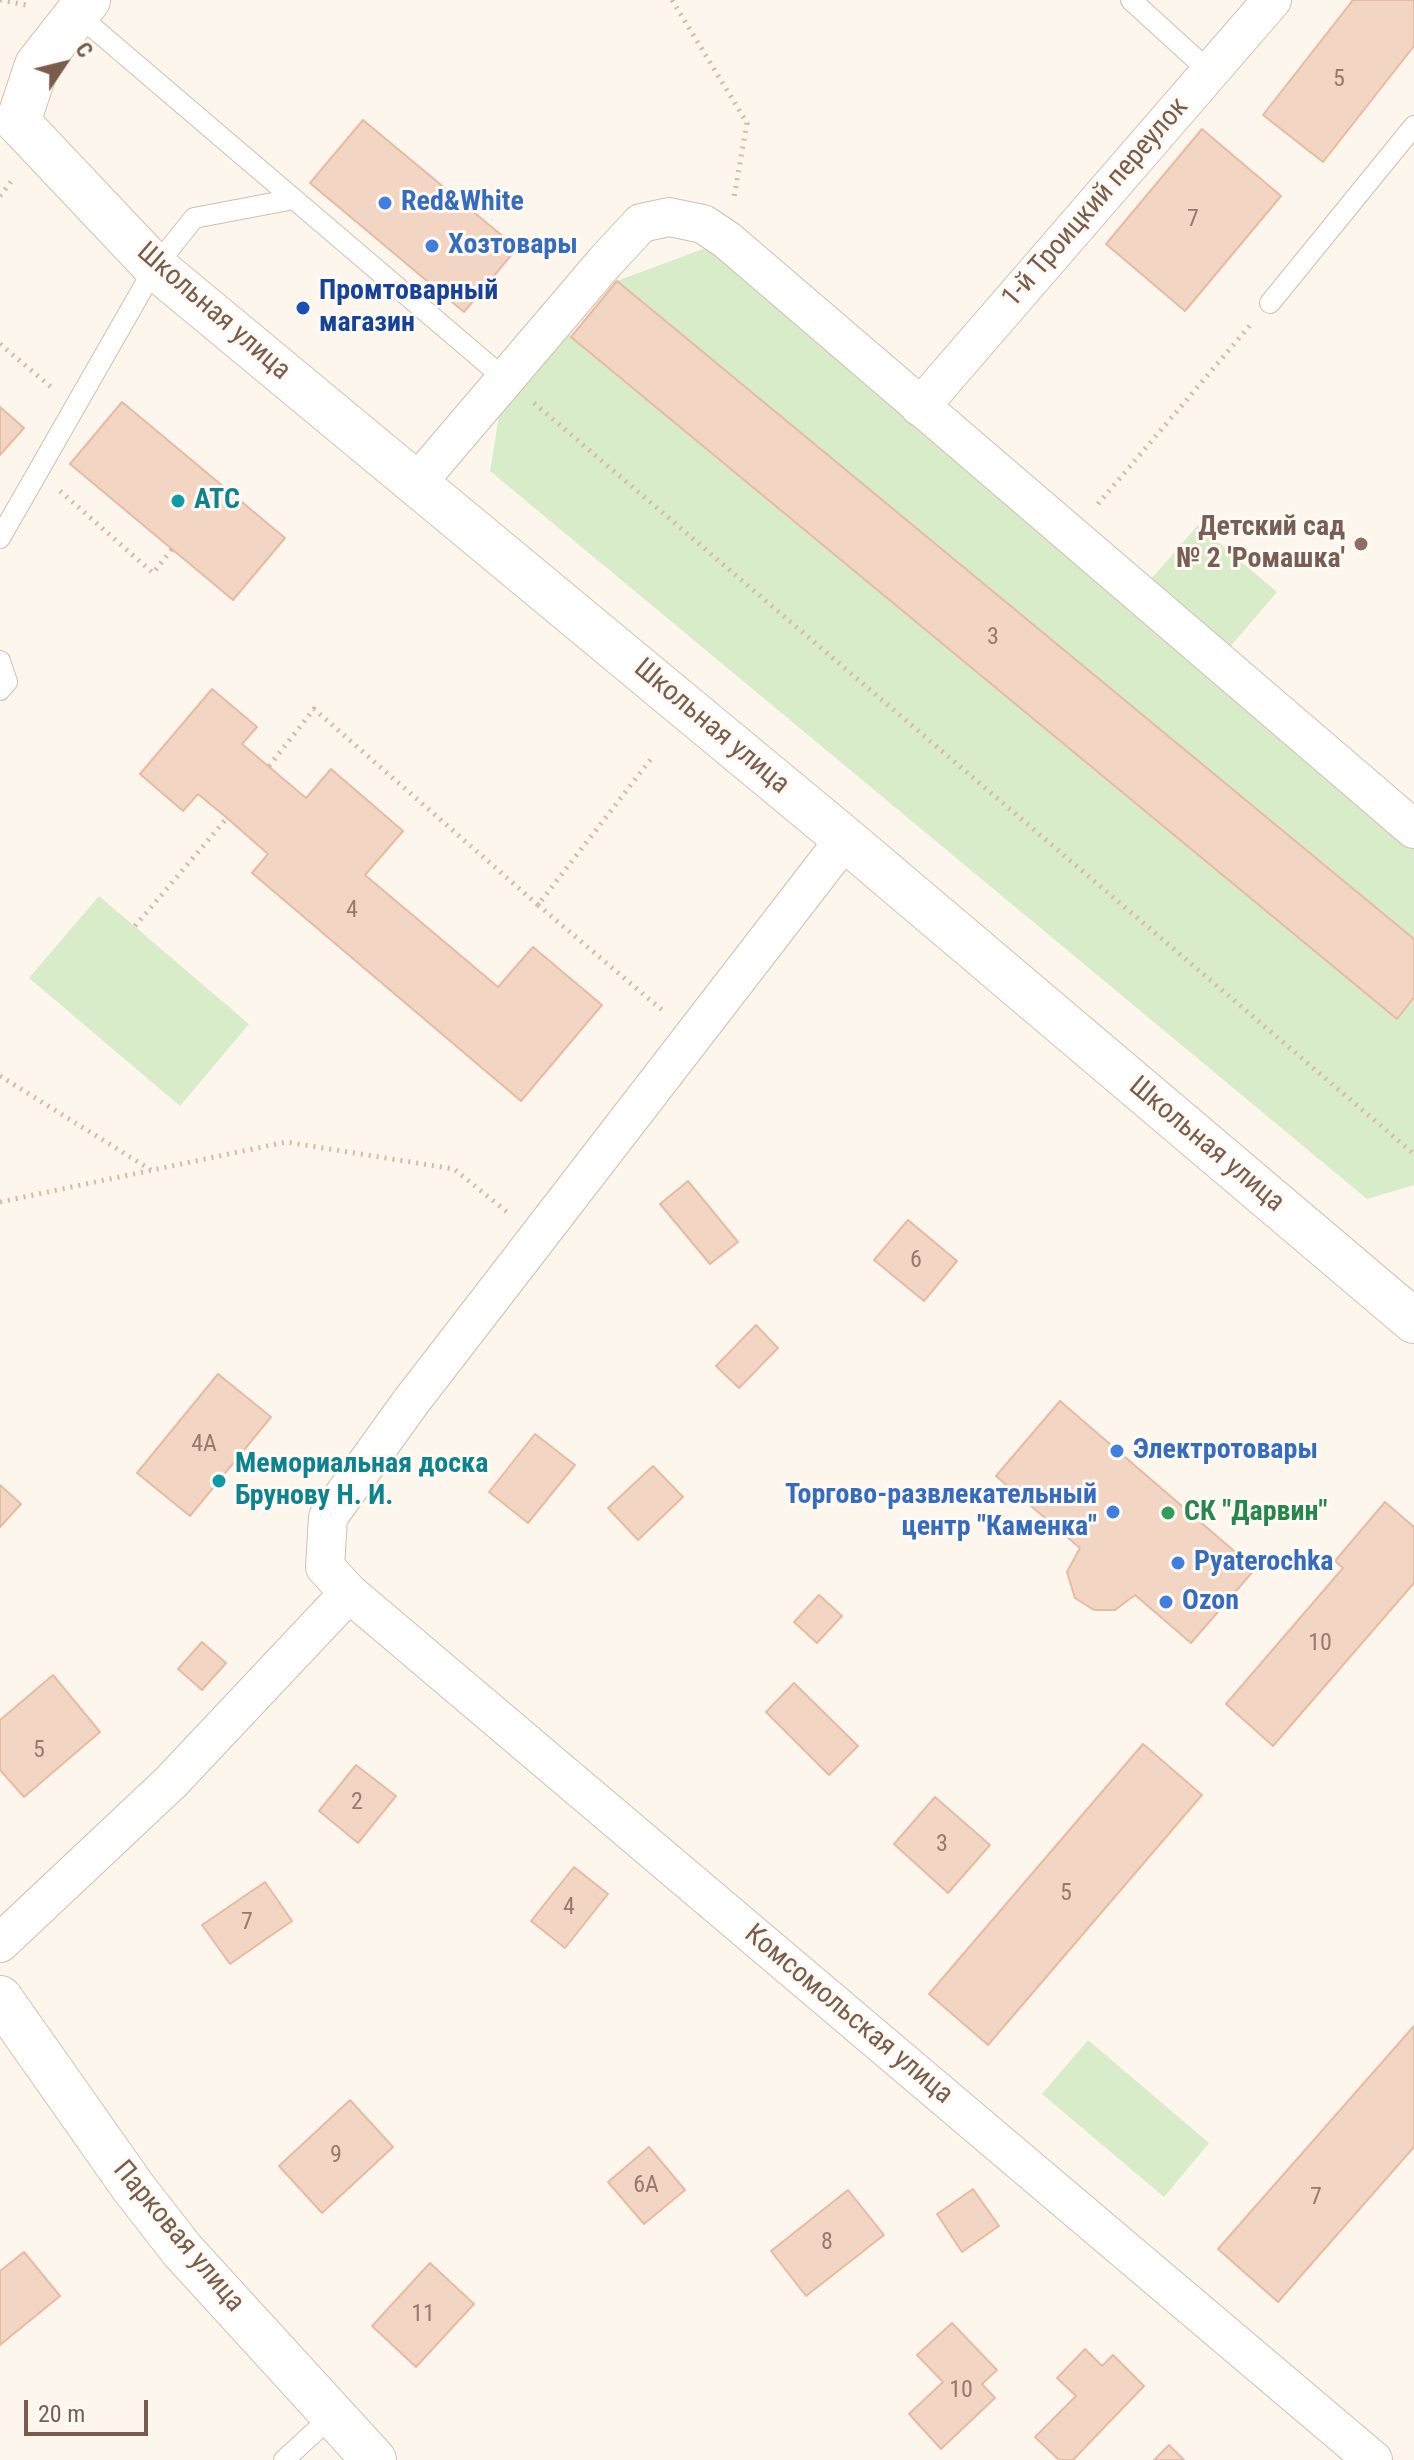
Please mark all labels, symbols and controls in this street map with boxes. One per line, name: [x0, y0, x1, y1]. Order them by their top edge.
north arrow: [24, 24, 104, 104]
text: С: [70, 38, 98, 62]
house number: 5: [1333, 66, 1345, 94]
street label: 1-й Троицкий переулок: [996, 91, 1196, 315]
place label: Red&White: [401, 186, 524, 220]
marker: Red&White: [376, 194, 394, 212]
house number: 7: [1187, 206, 1199, 234]
place label: Хозтовары: [448, 229, 578, 263]
street label: Школьная улица: [129, 236, 297, 388]
marker: Хозтовары: [423, 237, 441, 255]
place label: Промтоварный магазин: [319, 275, 498, 341]
marker: Промтоварный магазин: [294, 299, 312, 317]
place label: АТС: [194, 484, 240, 518]
marker: АТС: [169, 492, 187, 510]
place label: Детский сад № 2 'Ромашка': [1176, 511, 1345, 577]
marker: Детский сад № 2 'Ромашка': [1352, 535, 1370, 553]
house number: 3: [987, 624, 999, 652]
street label: Школьная улица: [626, 652, 796, 802]
house number: 4: [346, 897, 358, 925]
street label: Школьная улица: [1121, 1070, 1291, 1220]
house number: 6: [910, 1247, 922, 1275]
house number: 4А: [191, 1431, 217, 1459]
place label: Электротовары: [1133, 1434, 1318, 1468]
marker: Электротовары: [1108, 1442, 1126, 1460]
place label: Мемориальная доска Брунову Н. И.: [235, 1448, 488, 1514]
marker: Мемориальная доска Брунову Н. И.: [210, 1472, 228, 1490]
place label: Торгово-развлекательный центр "Каменка": [785, 1479, 1097, 1545]
place label: СК "Дарвин": [1184, 1496, 1328, 1530]
marker: Торгово-развлекательный центр "Каменка": [1104, 1503, 1122, 1521]
marker: СК "Дарвин": [1159, 1504, 1177, 1522]
place label: Pyaterochka: [1194, 1546, 1334, 1580]
marker: Pyaterochka: [1169, 1554, 1187, 1572]
place label: Ozon: [1182, 1585, 1239, 1619]
marker: Ozon: [1157, 1593, 1175, 1611]
house number: 10: [1308, 1630, 1332, 1658]
house number: 5: [33, 1737, 45, 1765]
house number: 2: [351, 1789, 363, 1817]
house number: 3: [936, 1831, 948, 1859]
house number: 5: [1060, 1880, 1072, 1908]
house number: 4: [563, 1894, 575, 1922]
house number: 7: [241, 1909, 253, 1937]
street label: Комсомольская улица: [737, 1918, 959, 2112]
house number: 9: [330, 2142, 342, 2170]
street label: Парковая улица: [105, 2155, 251, 2319]
house number: 6А: [633, 2172, 659, 2200]
house number: 7: [1310, 2184, 1322, 2212]
house number: 8: [821, 2229, 833, 2257]
house number: 11: [411, 2301, 435, 2329]
house number: 10: [949, 2377, 973, 2405]
scale bar: [28, 2384, 152, 2434]
text: 20 m: [38, 2400, 85, 2428]

